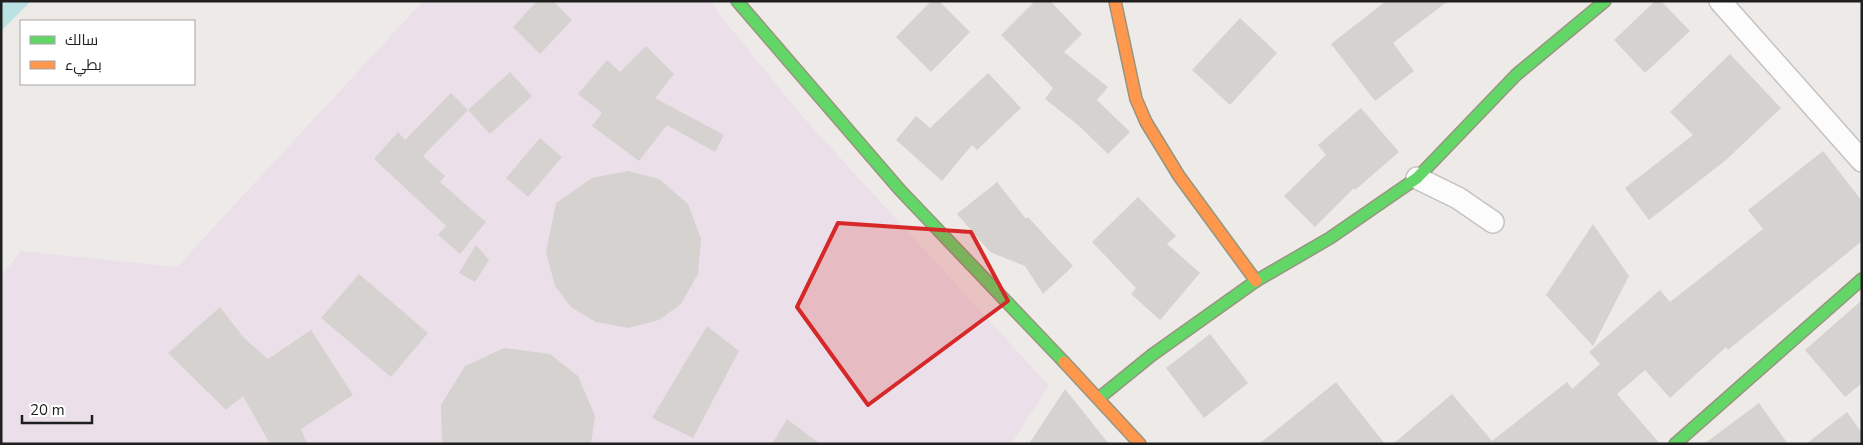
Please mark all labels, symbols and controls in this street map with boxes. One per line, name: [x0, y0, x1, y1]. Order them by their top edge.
legend: [20, 20, 195, 85]
text: سالك: [65, 30, 98, 50]
text: بطيء: [65, 55, 102, 77]
scale bar: [22, 392, 92, 424]
text: 20 m: [30, 400, 65, 420]

